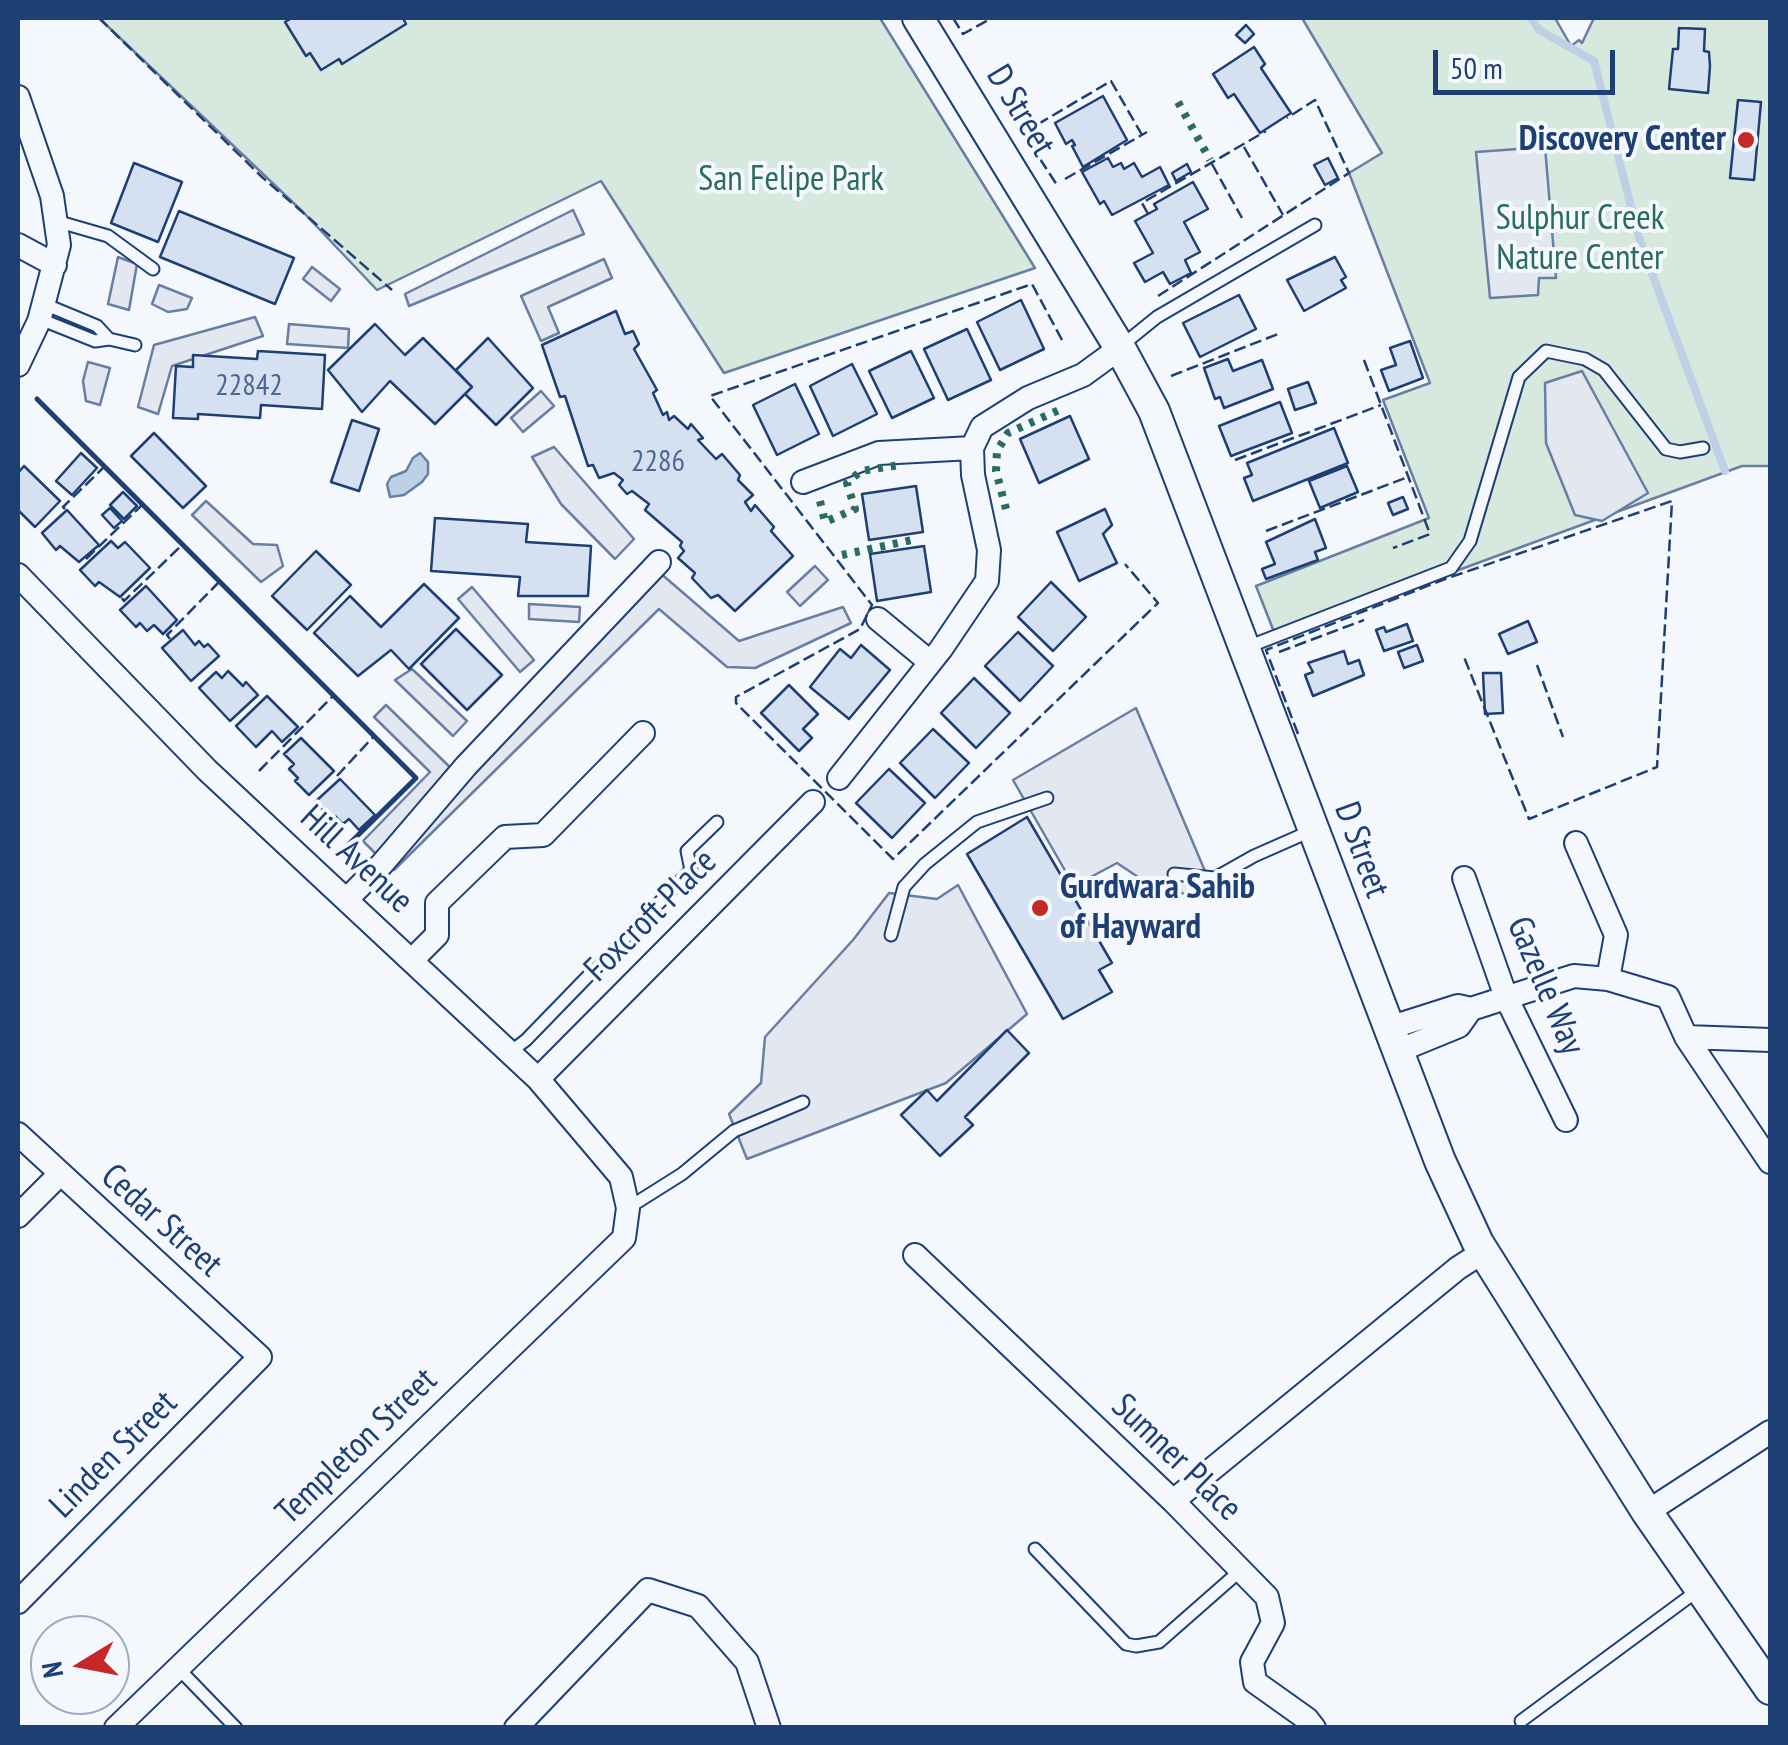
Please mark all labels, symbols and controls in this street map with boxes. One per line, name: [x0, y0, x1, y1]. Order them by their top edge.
scale bar: [1438, 30, 1620, 92]
text: 50 m: [1450, 48, 1503, 87]
street label: D Street: [977, 58, 1063, 164]
place label: Discovery Center: [1519, 119, 1726, 161]
marker: Discovery Center: [1735, 129, 1757, 151]
park label: San Felipe Park: [698, 159, 884, 201]
park label: Sulphur Creek Nature Center: [1496, 198, 1664, 280]
house number: 22842: [215, 368, 283, 404]
house number: 2286: [631, 444, 685, 480]
street label: Hill Avenue: [291, 797, 421, 923]
street label: D Street: [1324, 797, 1398, 903]
street label: Foxcroft Place: [576, 841, 726, 991]
place label: Gurdwara Sahib of Hayward: [1060, 867, 1255, 949]
marker: Gurdwara Sahib of Hayward: [1029, 897, 1051, 919]
street label: Gazelle Way: [1497, 911, 1593, 1061]
street label: Cedar Street: [92, 1156, 230, 1286]
street label: Templeton Street: [268, 1360, 446, 1534]
street label: Linden Street: [42, 1383, 186, 1527]
street label: Sumner Place: [1102, 1386, 1250, 1530]
north arrow: [30, 1615, 130, 1715]
text: N: [32, 1659, 71, 1681]

